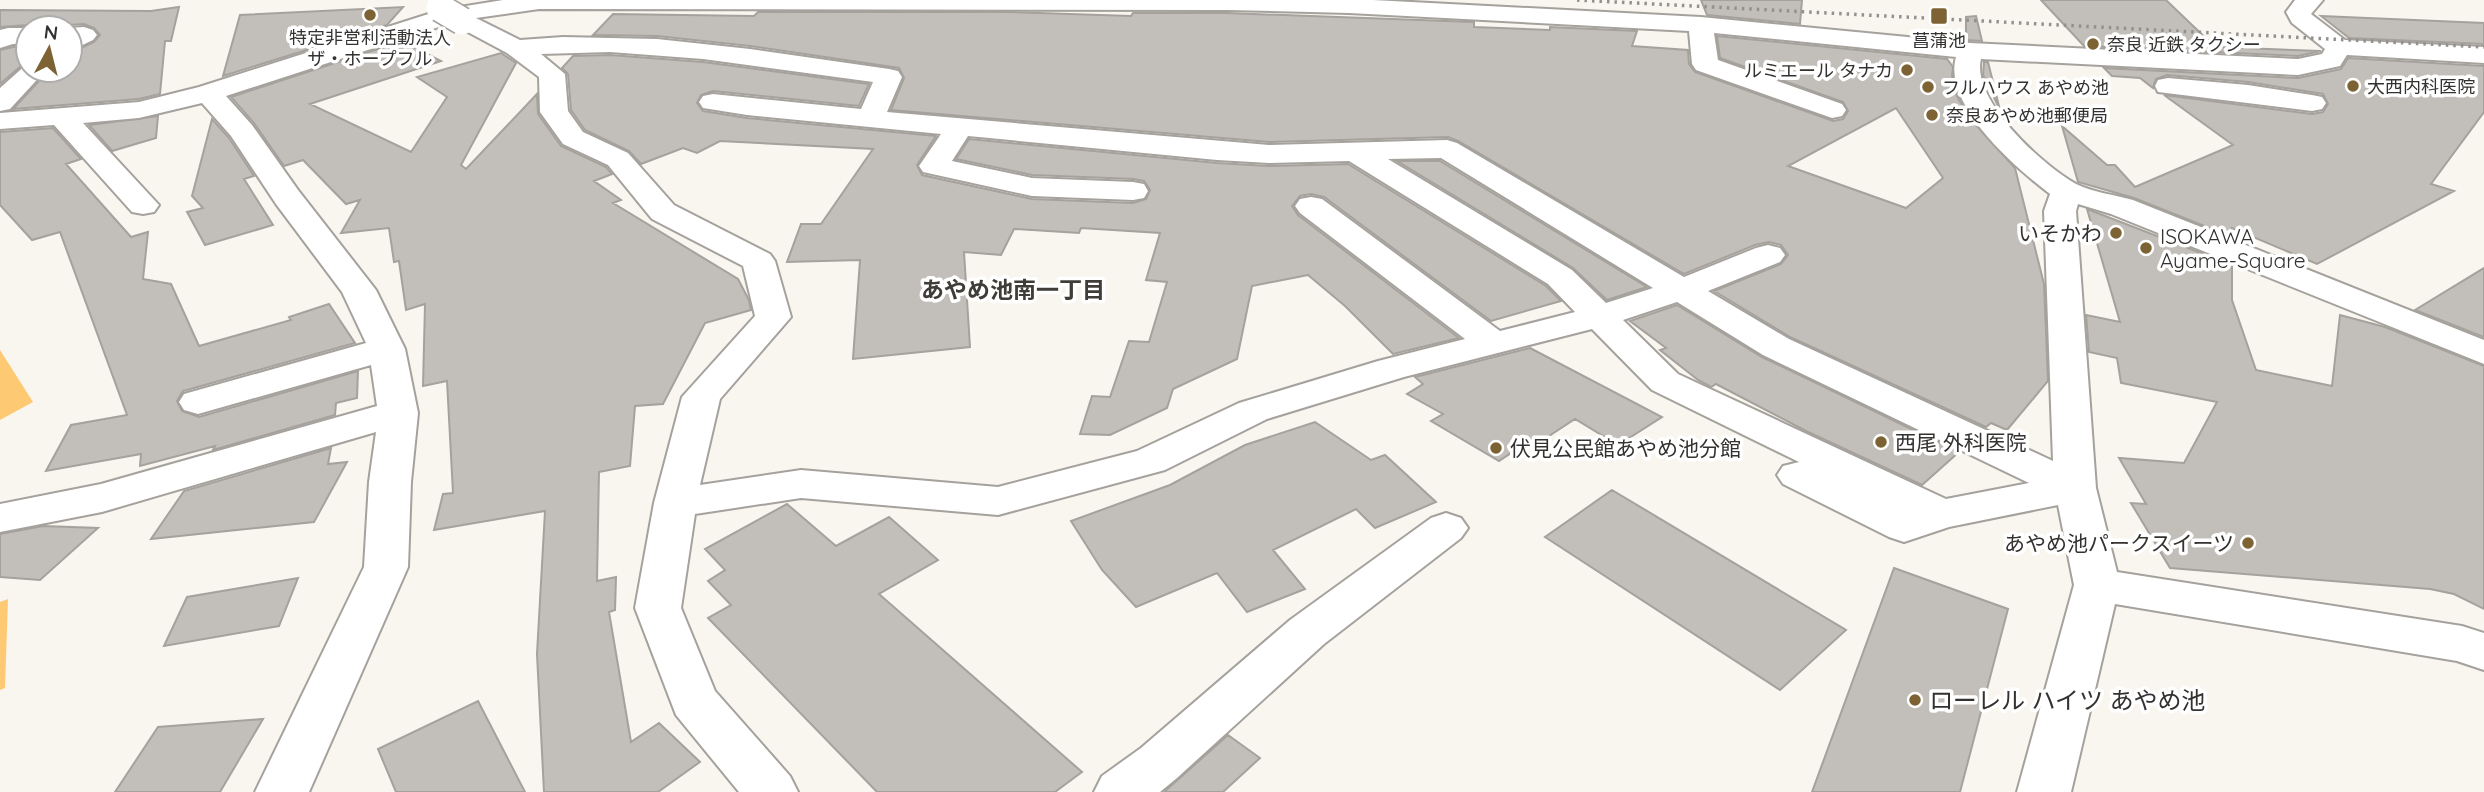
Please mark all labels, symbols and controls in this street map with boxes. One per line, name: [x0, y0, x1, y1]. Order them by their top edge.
marker: 菖蒲池: [1929, 6, 1949, 26]
marker: 特定非営利活動法人 ザ・ホープフル: [362, 7, 378, 23]
north arrow: [14, 14, 84, 84]
text: N: [43, 19, 59, 45]
place label: 特定非営利活動法人 ザ・ホープフル: [289, 26, 451, 70]
place label: 菖蒲池: [1912, 29, 1966, 52]
place label: 奈良 近鉄 タクシー: [2107, 33, 2261, 56]
marker: 奈良 近鉄 タクシー: [2085, 36, 2101, 52]
place label: ルミエール タナカ: [1744, 59, 1893, 82]
marker: ルミエール タナカ: [1899, 62, 1915, 78]
place label: 大西内科医院: [2367, 75, 2475, 98]
place label: フルハウス あやめ池: [1942, 76, 2109, 99]
marker: 大西内科医院: [2345, 78, 2361, 94]
marker: フルハウス あやめ池: [1920, 79, 1936, 95]
place label: 奈良あやめ池郵便局: [1946, 104, 2108, 127]
marker: 奈良あやめ池郵便局: [1924, 107, 1940, 123]
place label: いそかわ: [2018, 220, 2102, 246]
place label: ISOKAWA Ayame-Square: [2160, 223, 2306, 273]
marker: いそかわ: [2108, 225, 2124, 241]
marker: ISOKAWA Ayame-Square: [2138, 240, 2154, 256]
district label: あやめ池南一丁目: [921, 275, 1105, 304]
place label: 西尾 外科医院: [1895, 429, 2027, 455]
marker: 西尾 外科医院: [1873, 434, 1889, 450]
place label: 伏見公民館あやめ池分館: [1510, 435, 1741, 461]
marker: 伏見公民館あやめ池分館: [1488, 440, 1504, 456]
place label: あやめ池パークスイーツ: [2004, 530, 2234, 556]
marker: あやめ池パークスイーツ: [2240, 535, 2256, 551]
place label: ローレル ハイツ あやめ池: [1929, 685, 2206, 715]
marker: ローレル ハイツ あやめ池: [1907, 692, 1923, 708]

